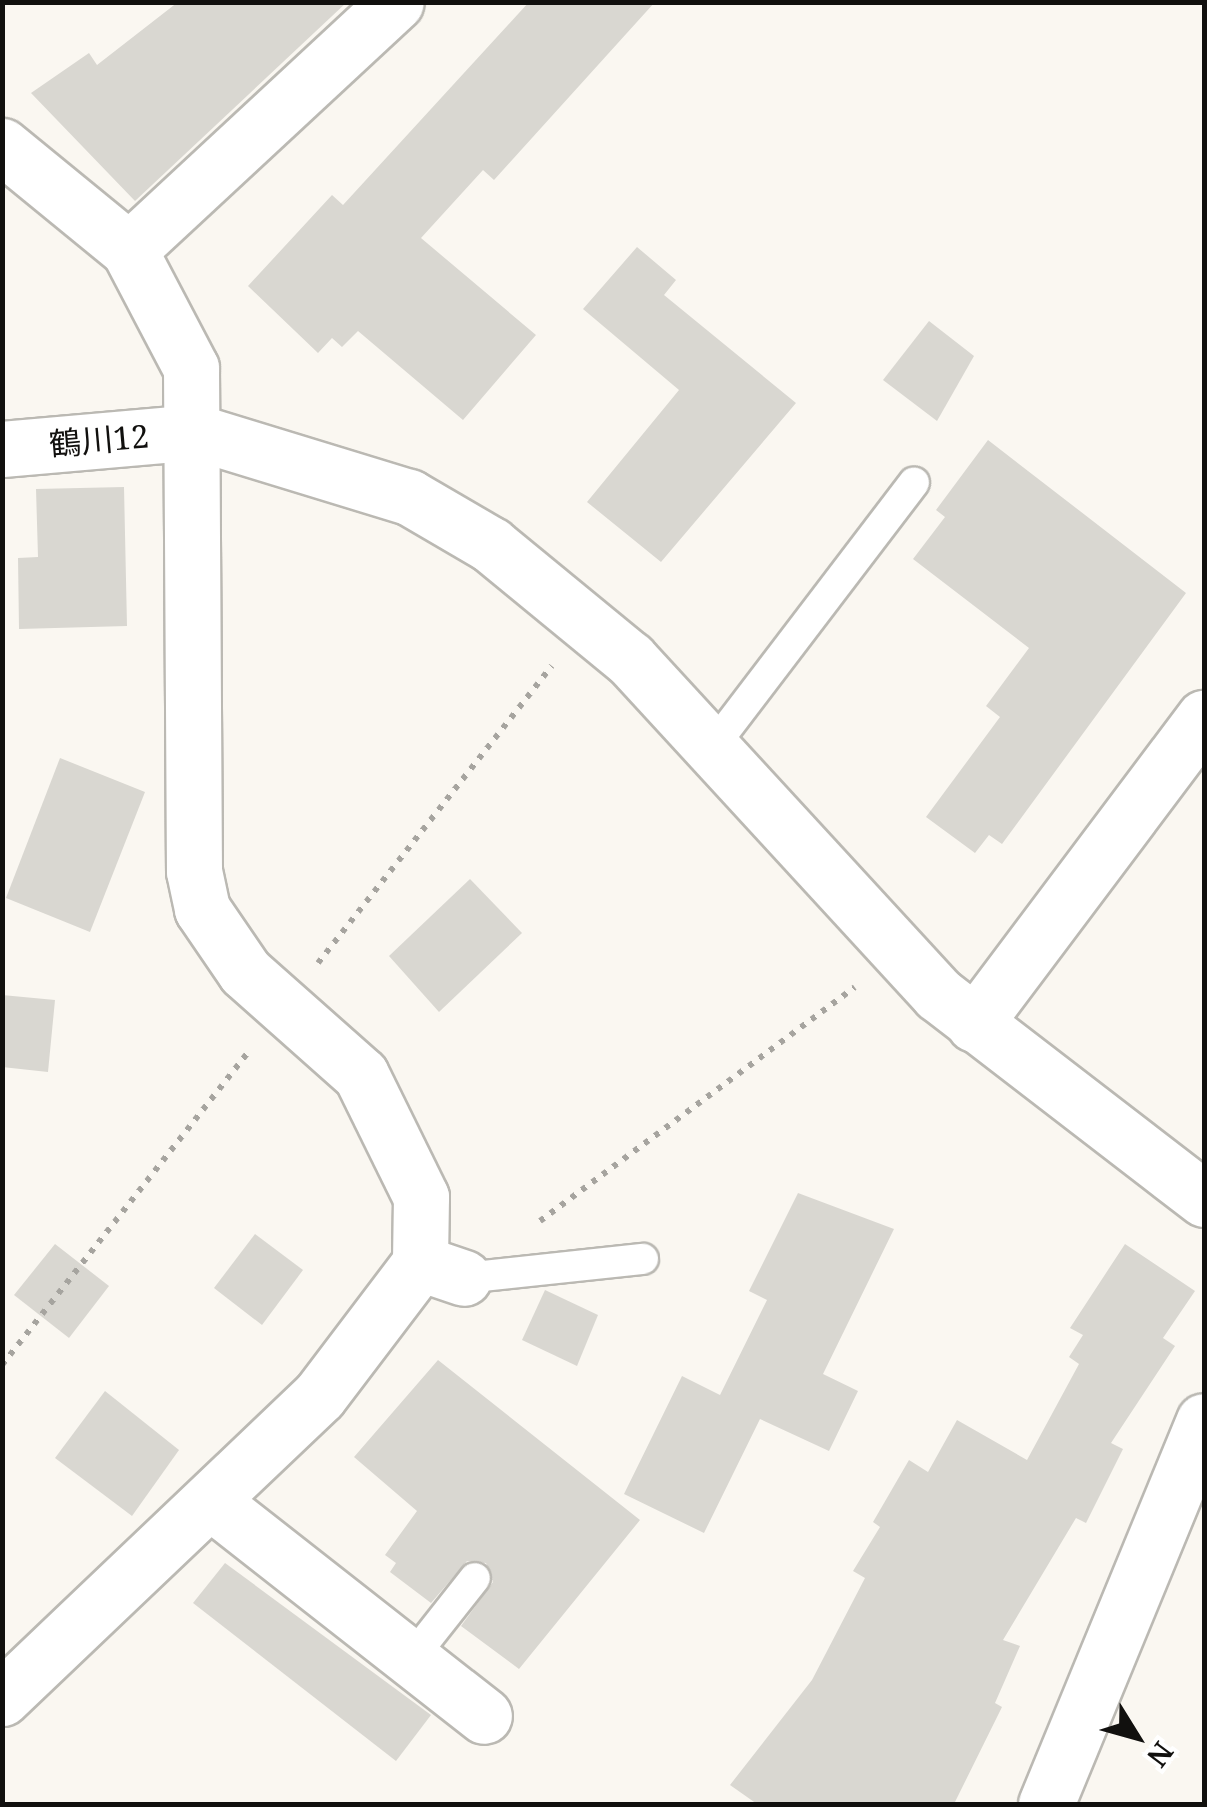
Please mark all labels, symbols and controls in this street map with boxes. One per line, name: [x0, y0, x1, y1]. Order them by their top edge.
street label: 鶴川12: [48, 417, 150, 463]
north arrow: [1087, 1687, 1187, 1787]
text: N: [1139, 1735, 1183, 1775]

